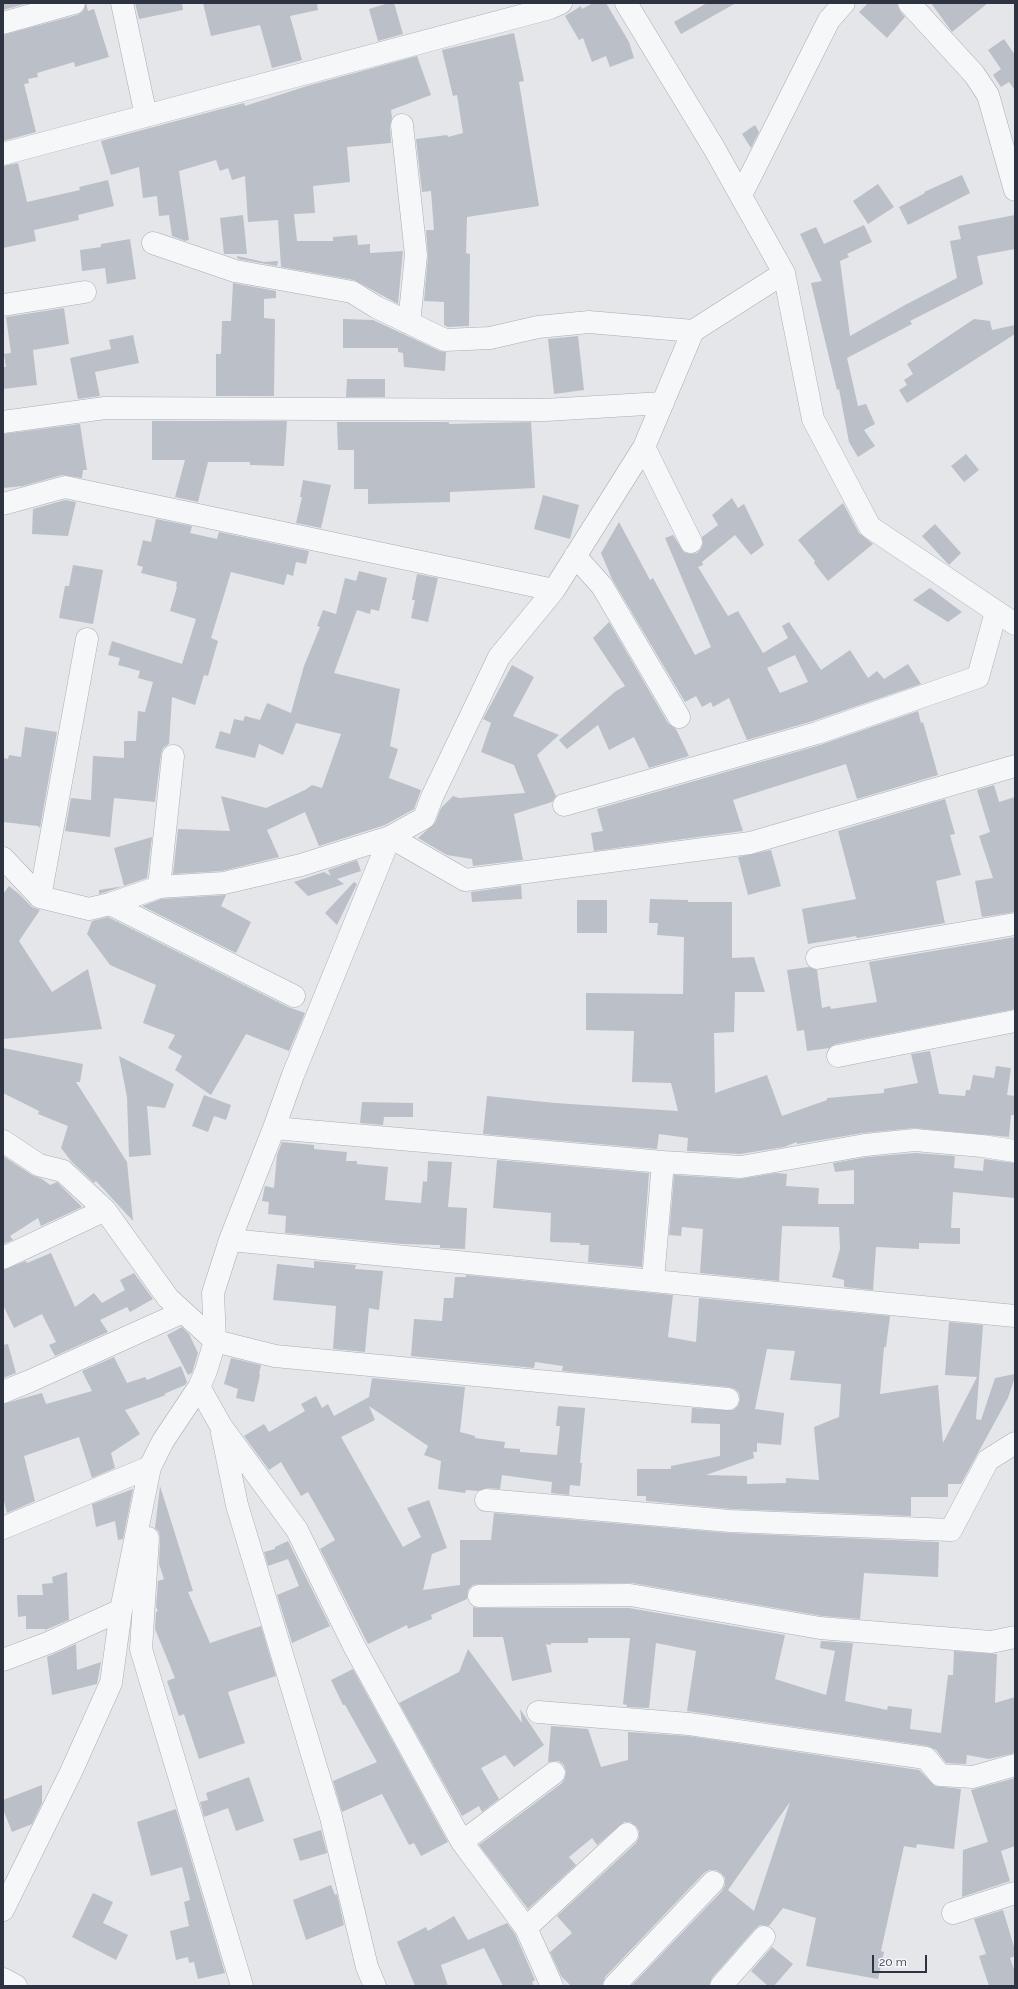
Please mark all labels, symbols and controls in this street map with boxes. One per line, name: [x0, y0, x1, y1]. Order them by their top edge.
scale bar: [874, 1947, 929, 1973]
text: 20 m: [879, 1955, 907, 1969]

